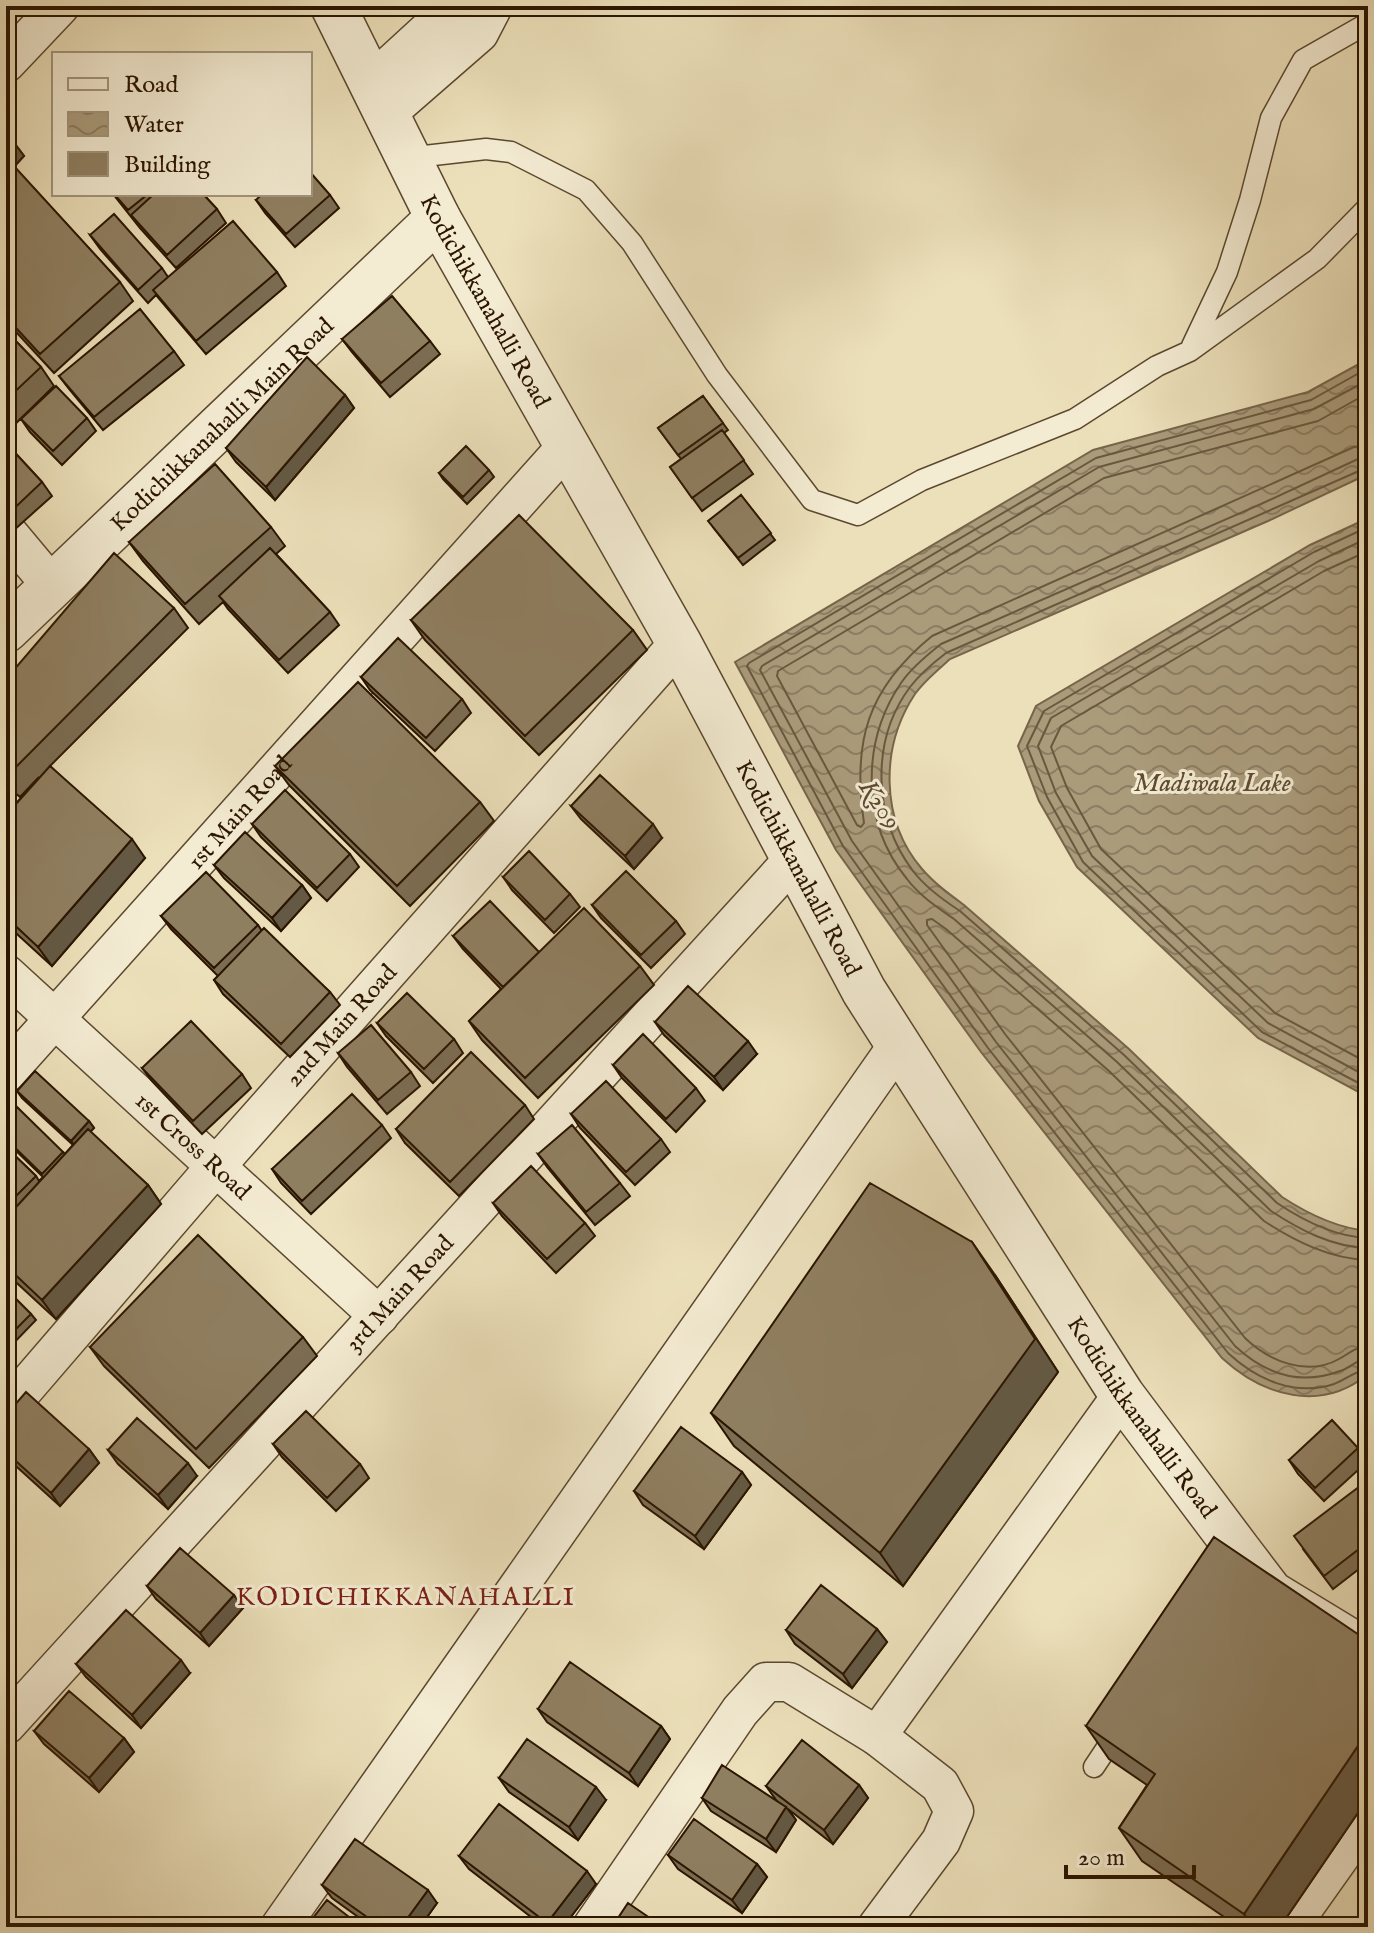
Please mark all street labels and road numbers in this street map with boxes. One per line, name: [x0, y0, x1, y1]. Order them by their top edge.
street label: Kodichikkanahalli Road: [412, 190, 557, 414]
street label: Kodichikkanahalli Main Road: [104, 311, 341, 539]
street label: 1st Main Road: [181, 750, 300, 877]
street label: Kodichikkanahalli Road: [727, 755, 867, 982]
street label: 2nd Main Road: [279, 958, 404, 1094]
street label: 1st Cross Road: [128, 1086, 257, 1208]
street label: 3rd Main Road: [339, 1229, 461, 1359]
street label: Kodichikkanahalli Road: [1059, 1311, 1223, 1525]

